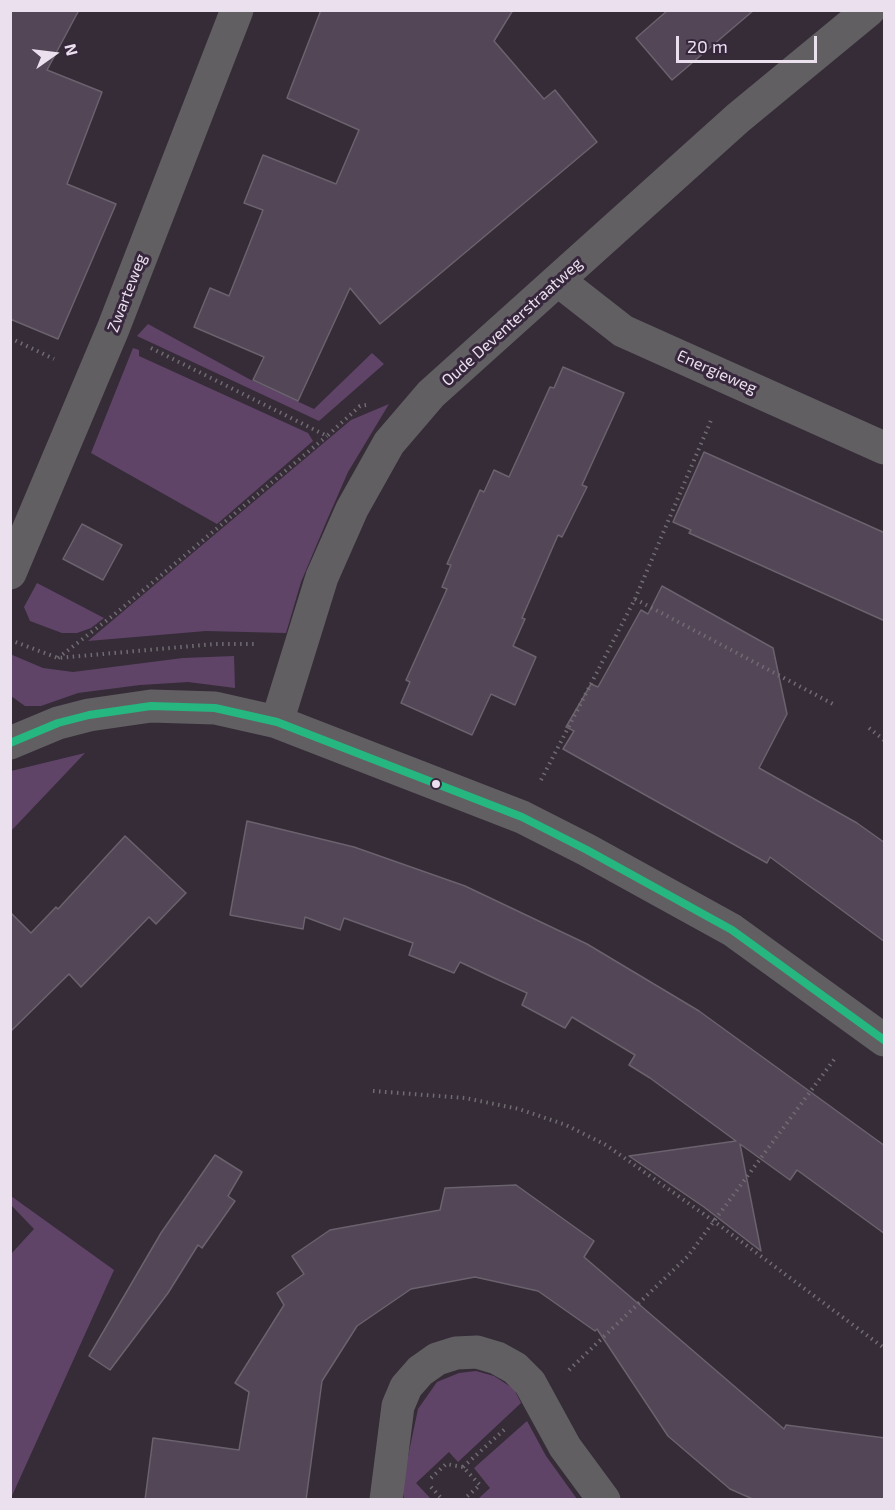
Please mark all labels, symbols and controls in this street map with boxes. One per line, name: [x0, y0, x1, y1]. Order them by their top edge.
north arrow: [24, 24, 84, 84]
scale bar: [679, 24, 820, 62]
text: 20 m: [687, 35, 728, 57]
text: N: [61, 42, 83, 57]
street label: Zwarteweg: [103, 251, 151, 335]
street label: Oude Deventerstraatweg: [438, 254, 586, 390]
street label: Energieweg: [674, 346, 760, 398]
unlabelled marker: [430, 778, 442, 790]

